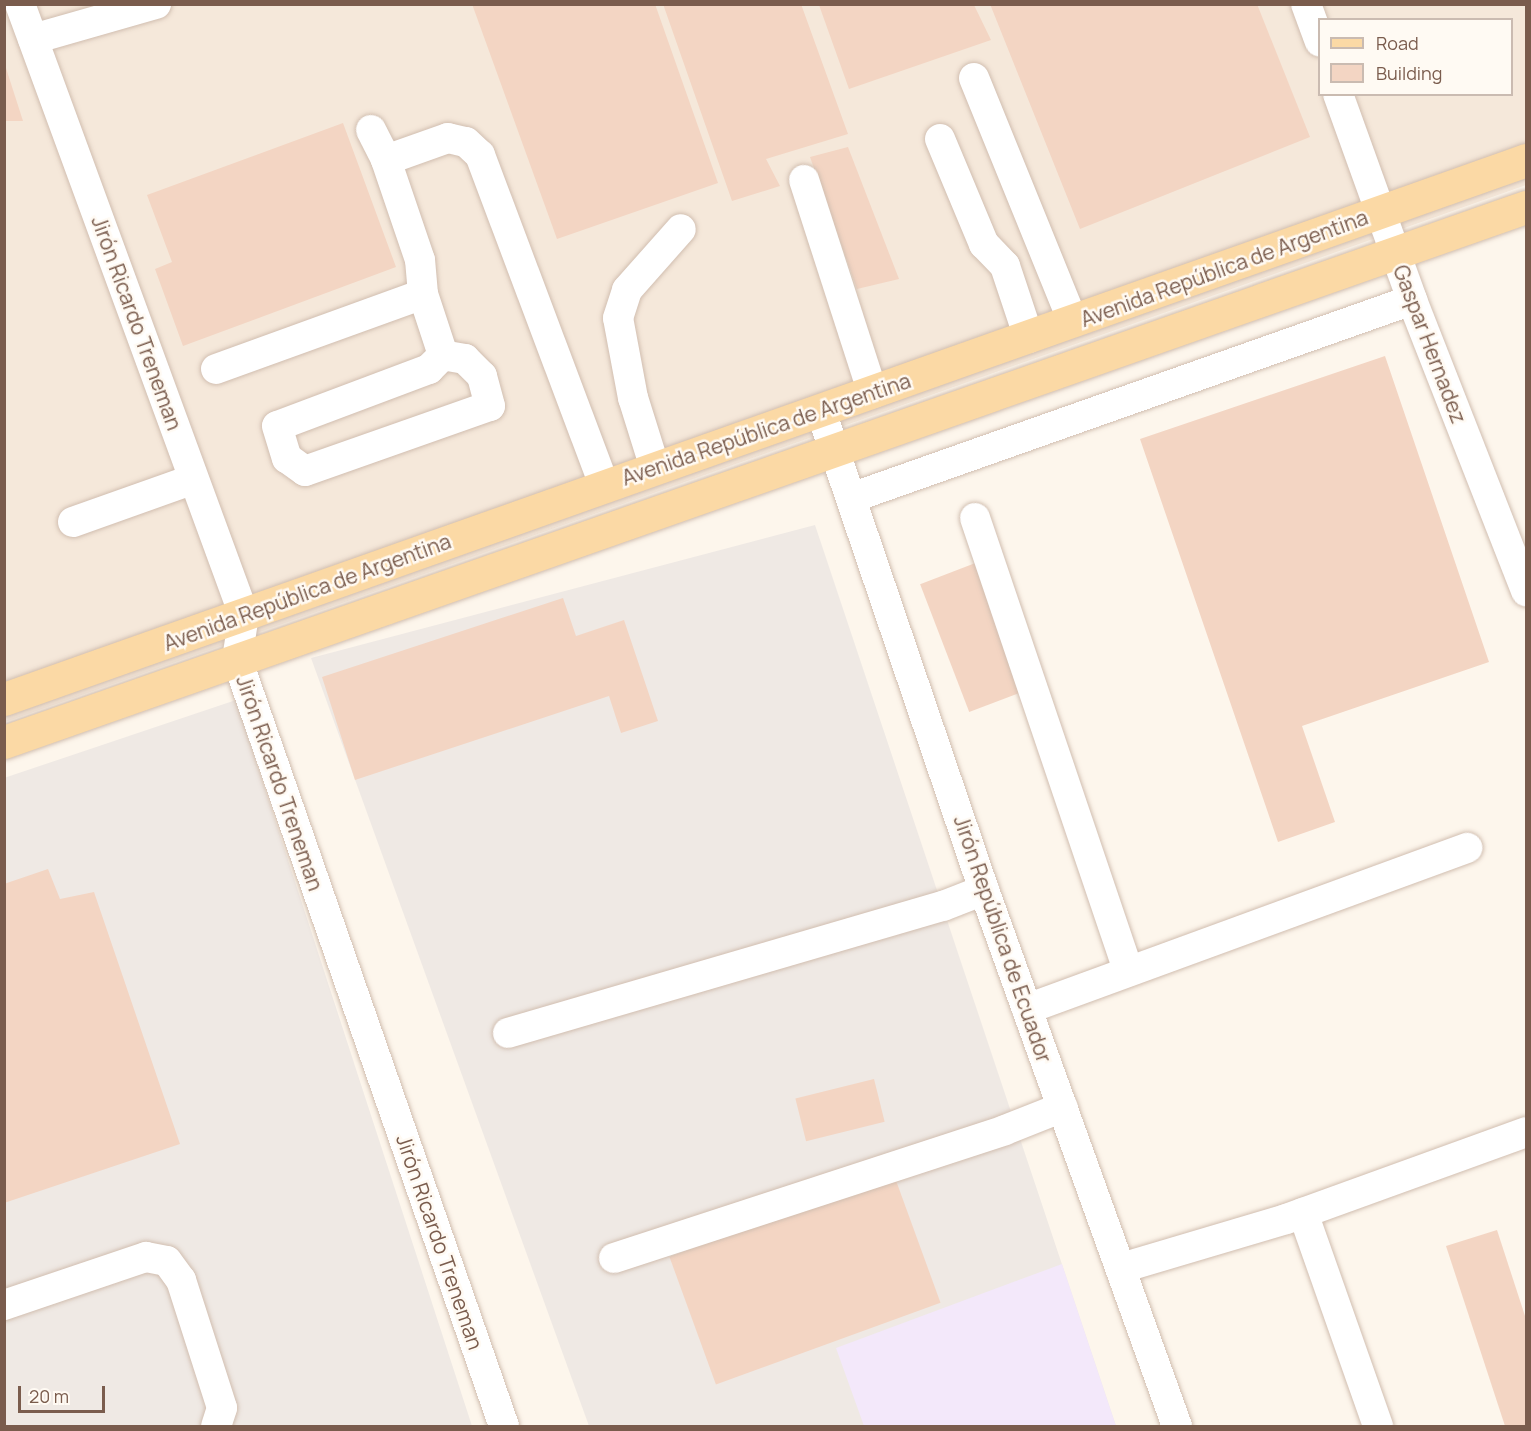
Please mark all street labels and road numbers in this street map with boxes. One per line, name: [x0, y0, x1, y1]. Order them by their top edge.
street label: Avenida República de Argentina: [1077, 204, 1371, 332]
street label: Jirón Ricardo Treneman: [87, 213, 187, 433]
street label: Gaspar Hernadez: [1388, 261, 1472, 427]
street label: Avenida República de Argentina: [618, 368, 914, 490]
street label: Avenida República de Argentina: [160, 528, 454, 656]
street label: Jirón Ricardo Treneman: [231, 672, 329, 894]
street label: Jirón República de Ecuador: [949, 812, 1057, 1066]
street label: Jirón Ricardo Treneman: [391, 1131, 489, 1353]

